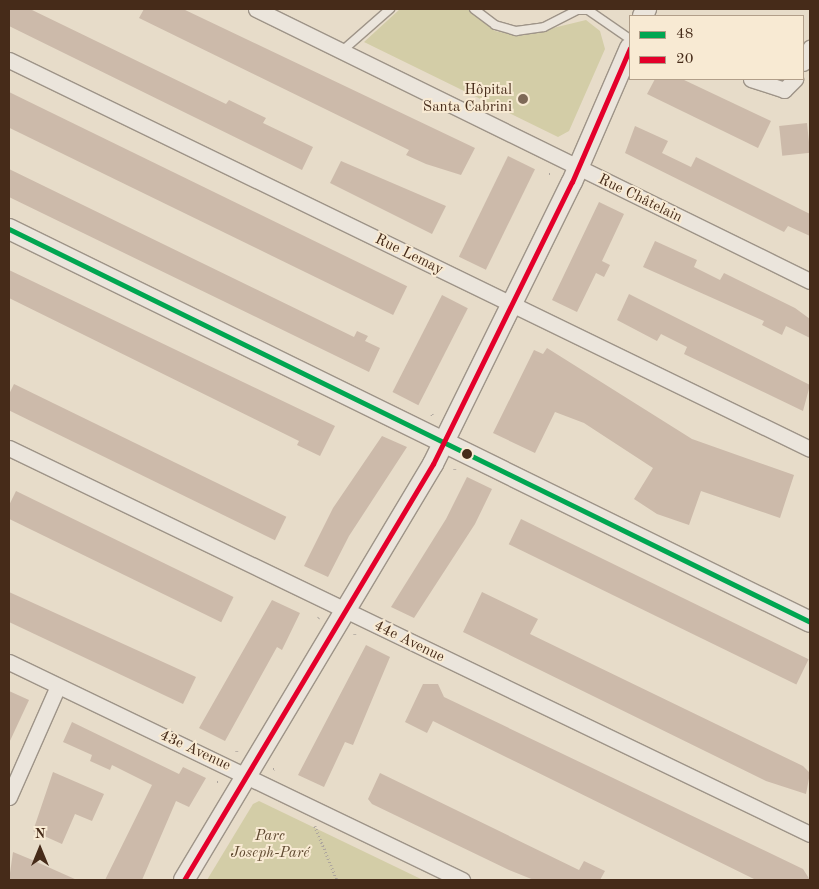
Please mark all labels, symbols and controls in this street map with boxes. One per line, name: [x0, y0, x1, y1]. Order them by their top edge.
legend: [629, 15, 804, 80]
text: 48: [676, 27, 693, 42]
text: 20: [676, 52, 693, 67]
place label: Hôpital Santa Cabrini: [423, 81, 512, 116]
marker: Hôpital Santa Cabrini: [516, 92, 530, 106]
street label: Rue Châtelain: [595, 171, 685, 227]
street label: Rue Lemay: [372, 231, 446, 279]
unlabelled marker: [462, 449, 472, 459]
street label: 44e Avenue: [371, 617, 447, 667]
street label: 43e Avenue: [157, 727, 233, 775]
north arrow: [15, 824, 65, 874]
text: N: [35, 827, 45, 841]
park label: Parc Joseph-Paré: [231, 827, 309, 862]

